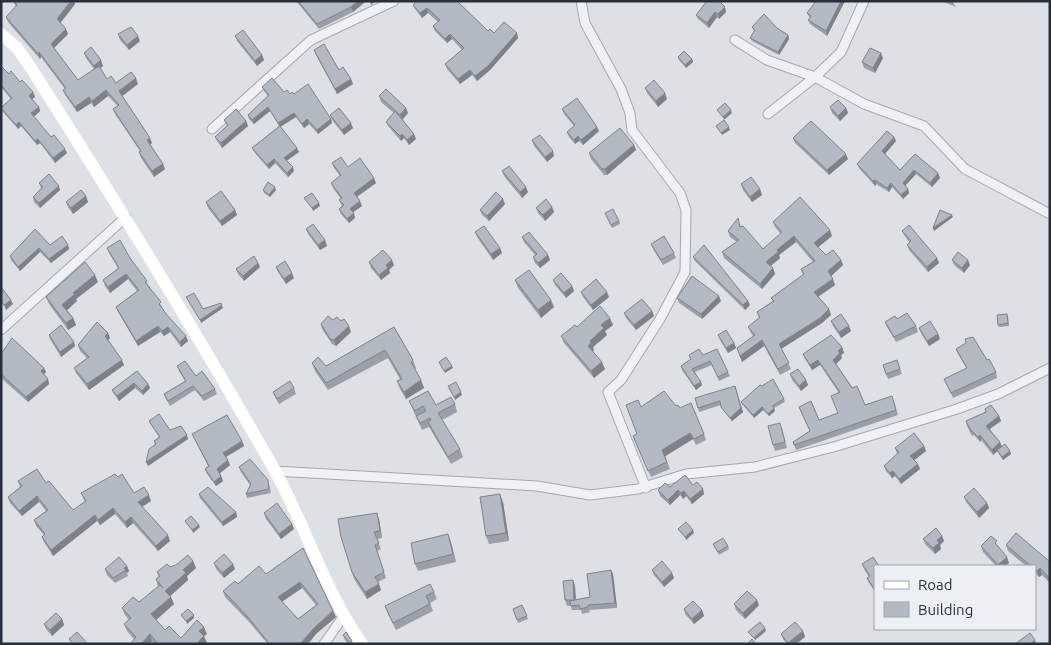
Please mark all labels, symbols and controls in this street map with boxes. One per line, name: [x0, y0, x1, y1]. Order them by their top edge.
legend: [874, 565, 1036, 630]
text: Road: [918, 576, 953, 593]
text: Building: [918, 601, 973, 618]

